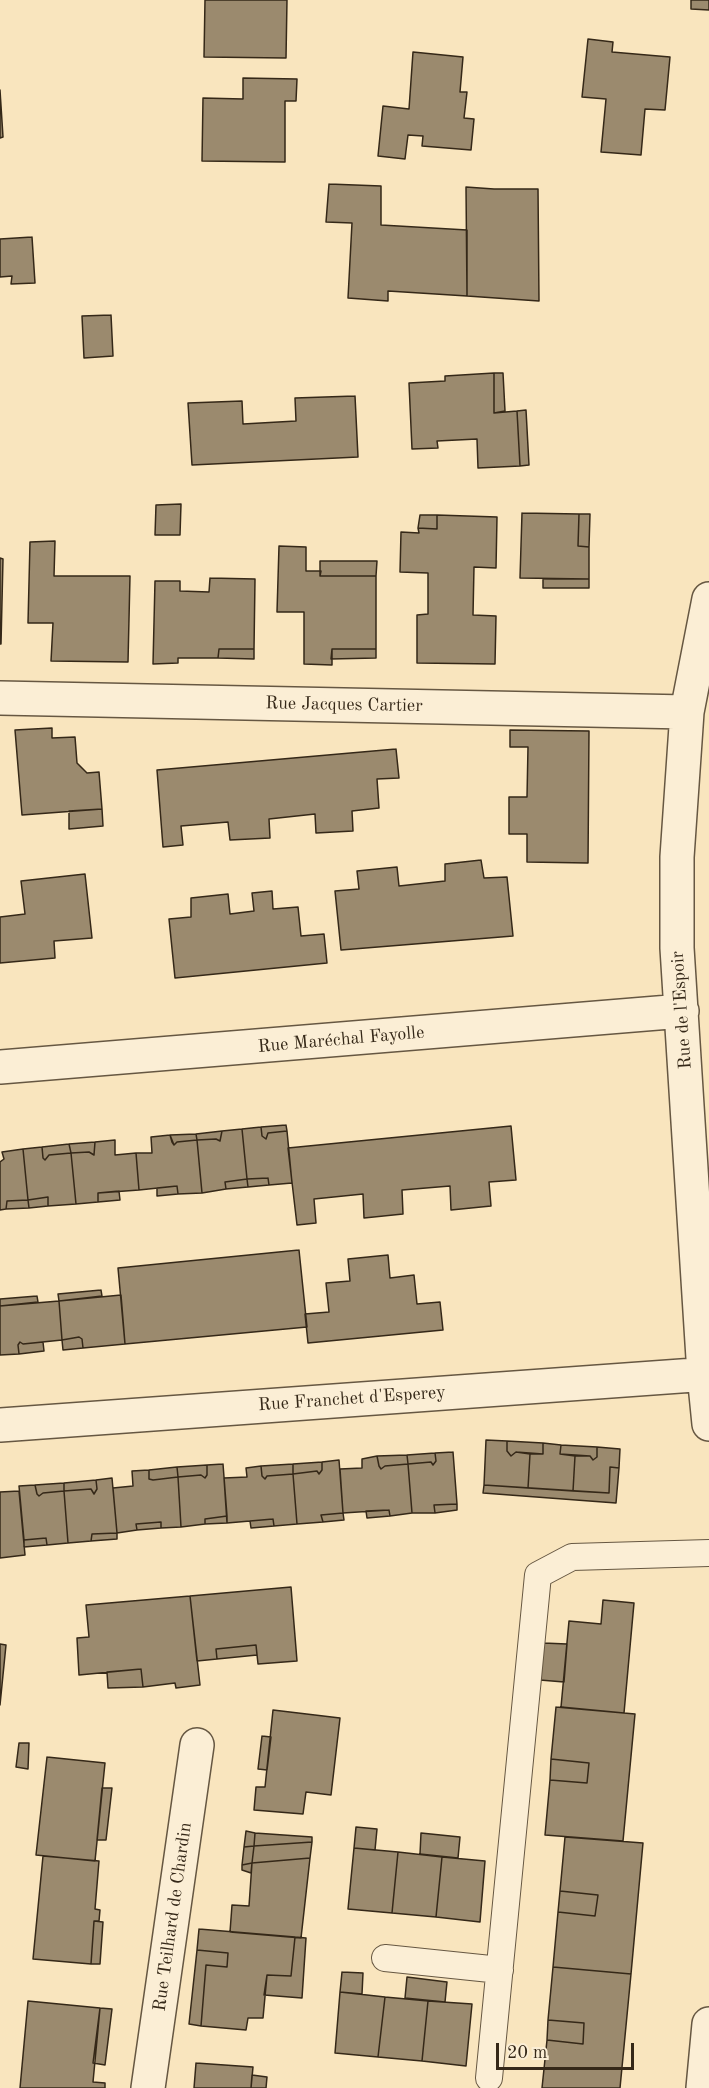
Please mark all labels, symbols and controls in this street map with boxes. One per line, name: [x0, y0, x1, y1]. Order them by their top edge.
street label: Rue Jacques Cartier: [265, 693, 423, 717]
street label: Rue de l'Espoir: [667, 950, 697, 1070]
street label: Rue Maréchal Fayolle: [257, 1022, 425, 1058]
street label: Rue Franchet d'Esperey: [257, 1382, 447, 1416]
street label: Rue Teilhard de Chardin: [149, 1821, 197, 2013]
scale bar: [499, 2031, 637, 2069]
text: 20 m: [507, 2044, 547, 2062]

